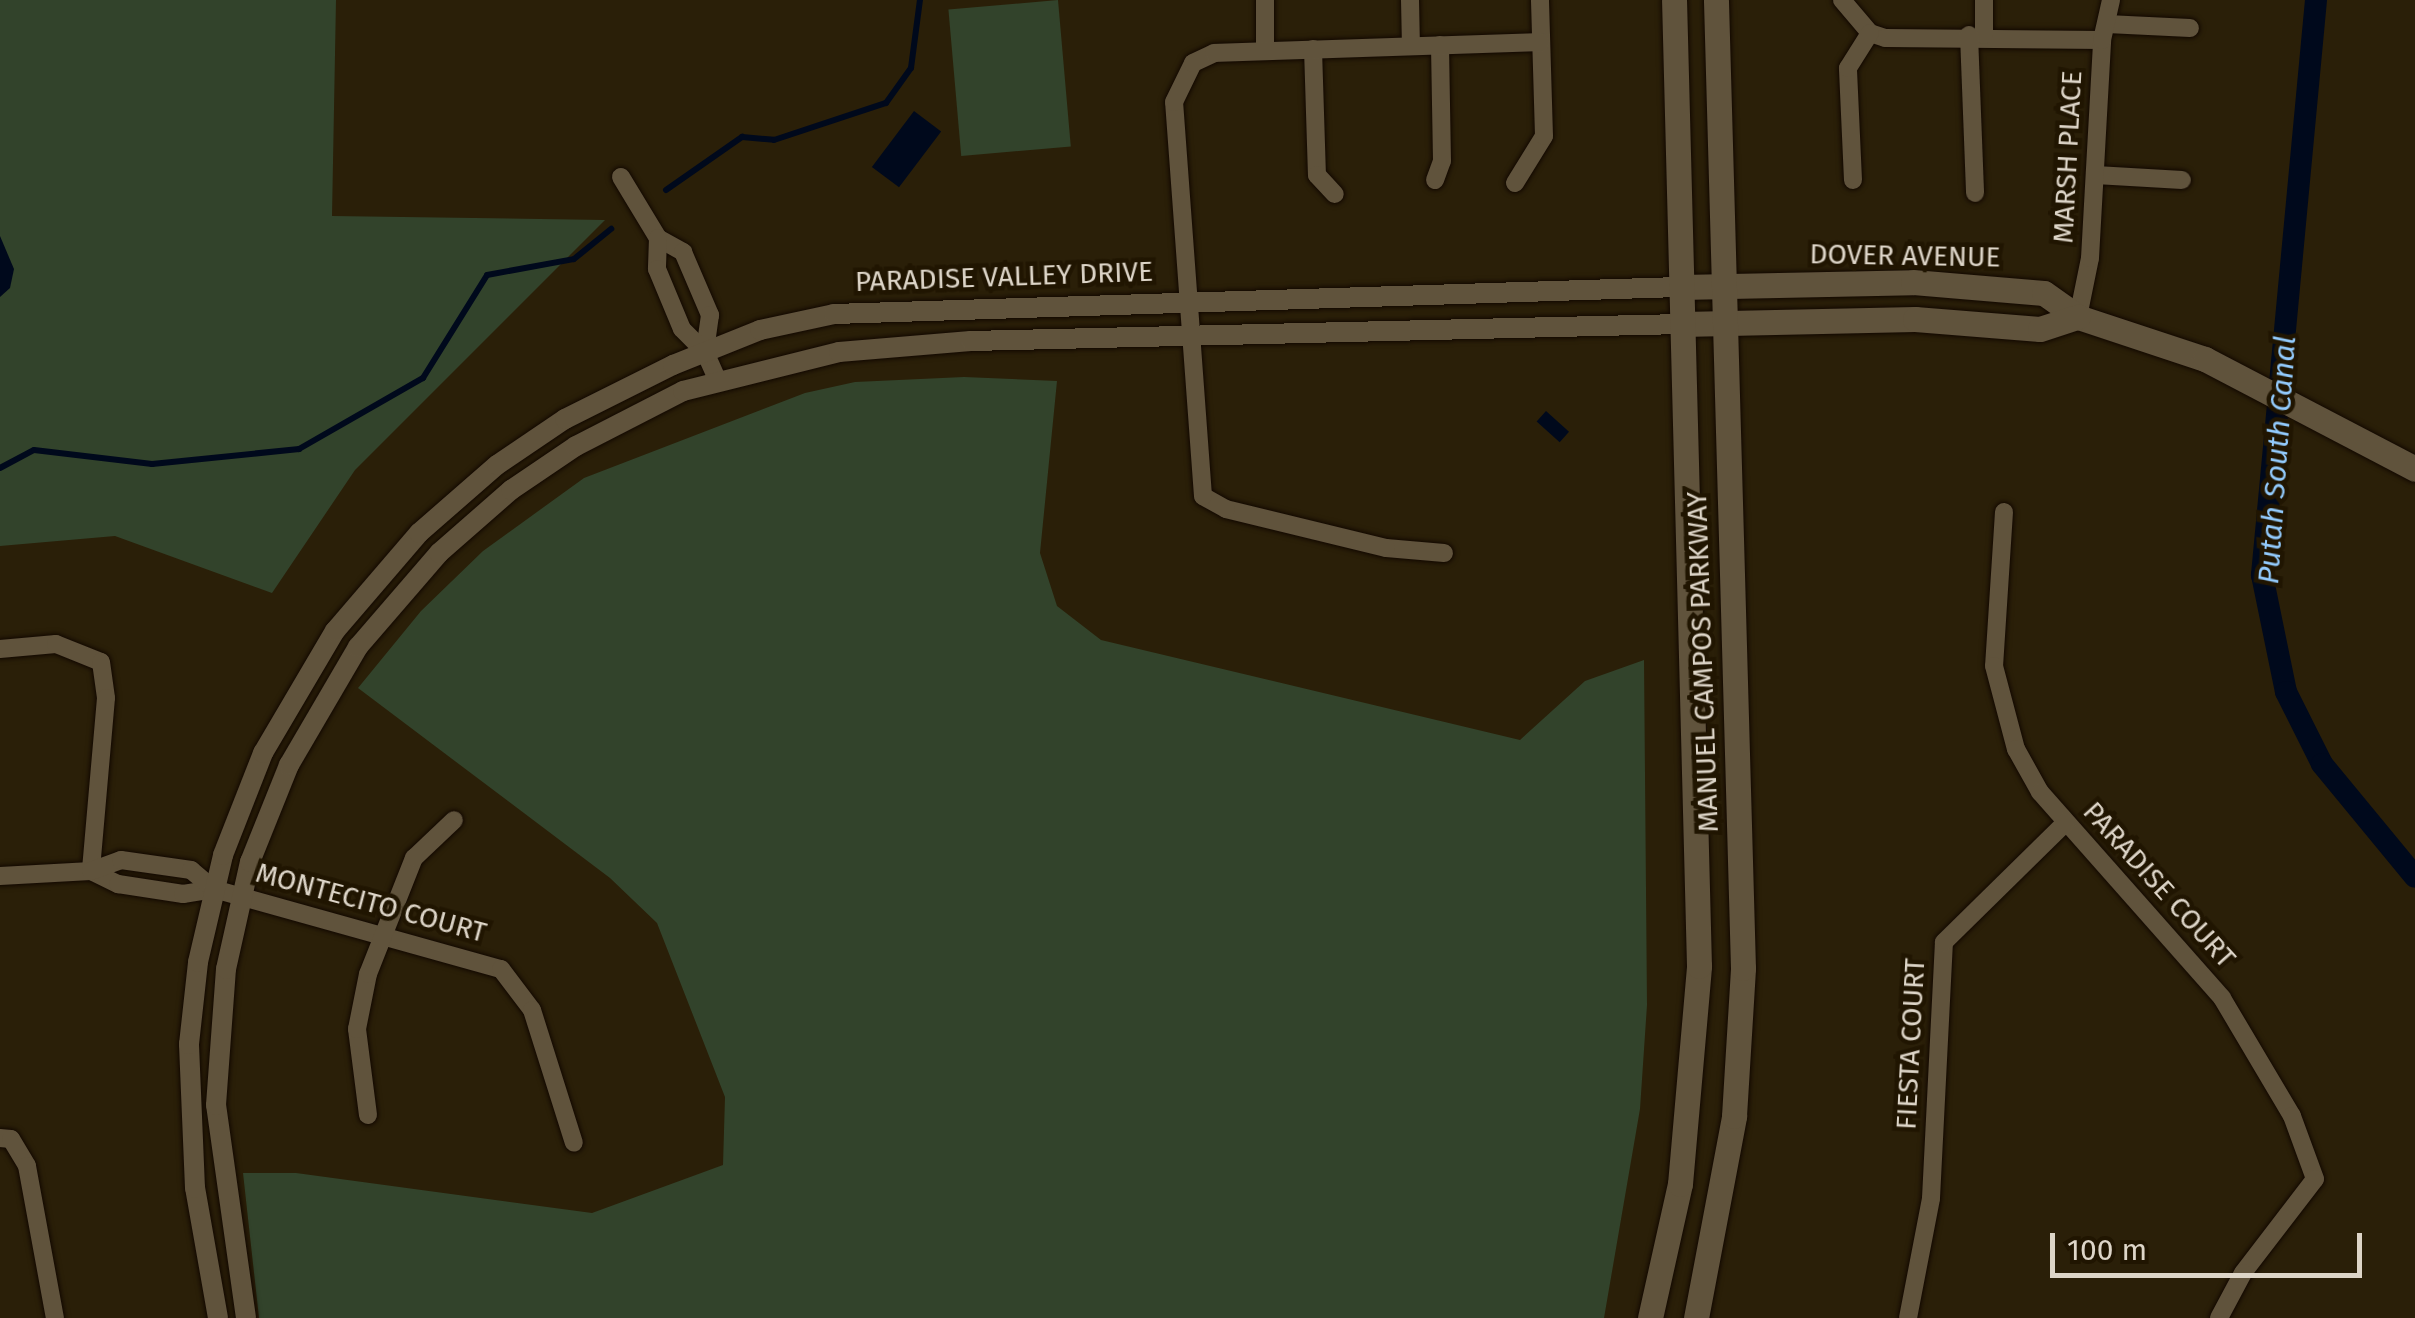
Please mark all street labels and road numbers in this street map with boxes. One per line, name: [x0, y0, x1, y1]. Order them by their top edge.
street label: MARSH PLACE: [2047, 70, 2089, 244]
street label: DOVER AVENUE: [1809, 238, 2001, 274]
street label: PARADISE VALLEY DRIVE: [854, 255, 1154, 299]
street label: MANUEL CAMPOS PARKWAY: [1680, 491, 1726, 833]
street label: PARADISE COURT: [2076, 795, 2242, 975]
street label: MONTECITO COURT: [252, 856, 490, 950]
street label: FIESTA COURT: [1890, 957, 1932, 1131]

